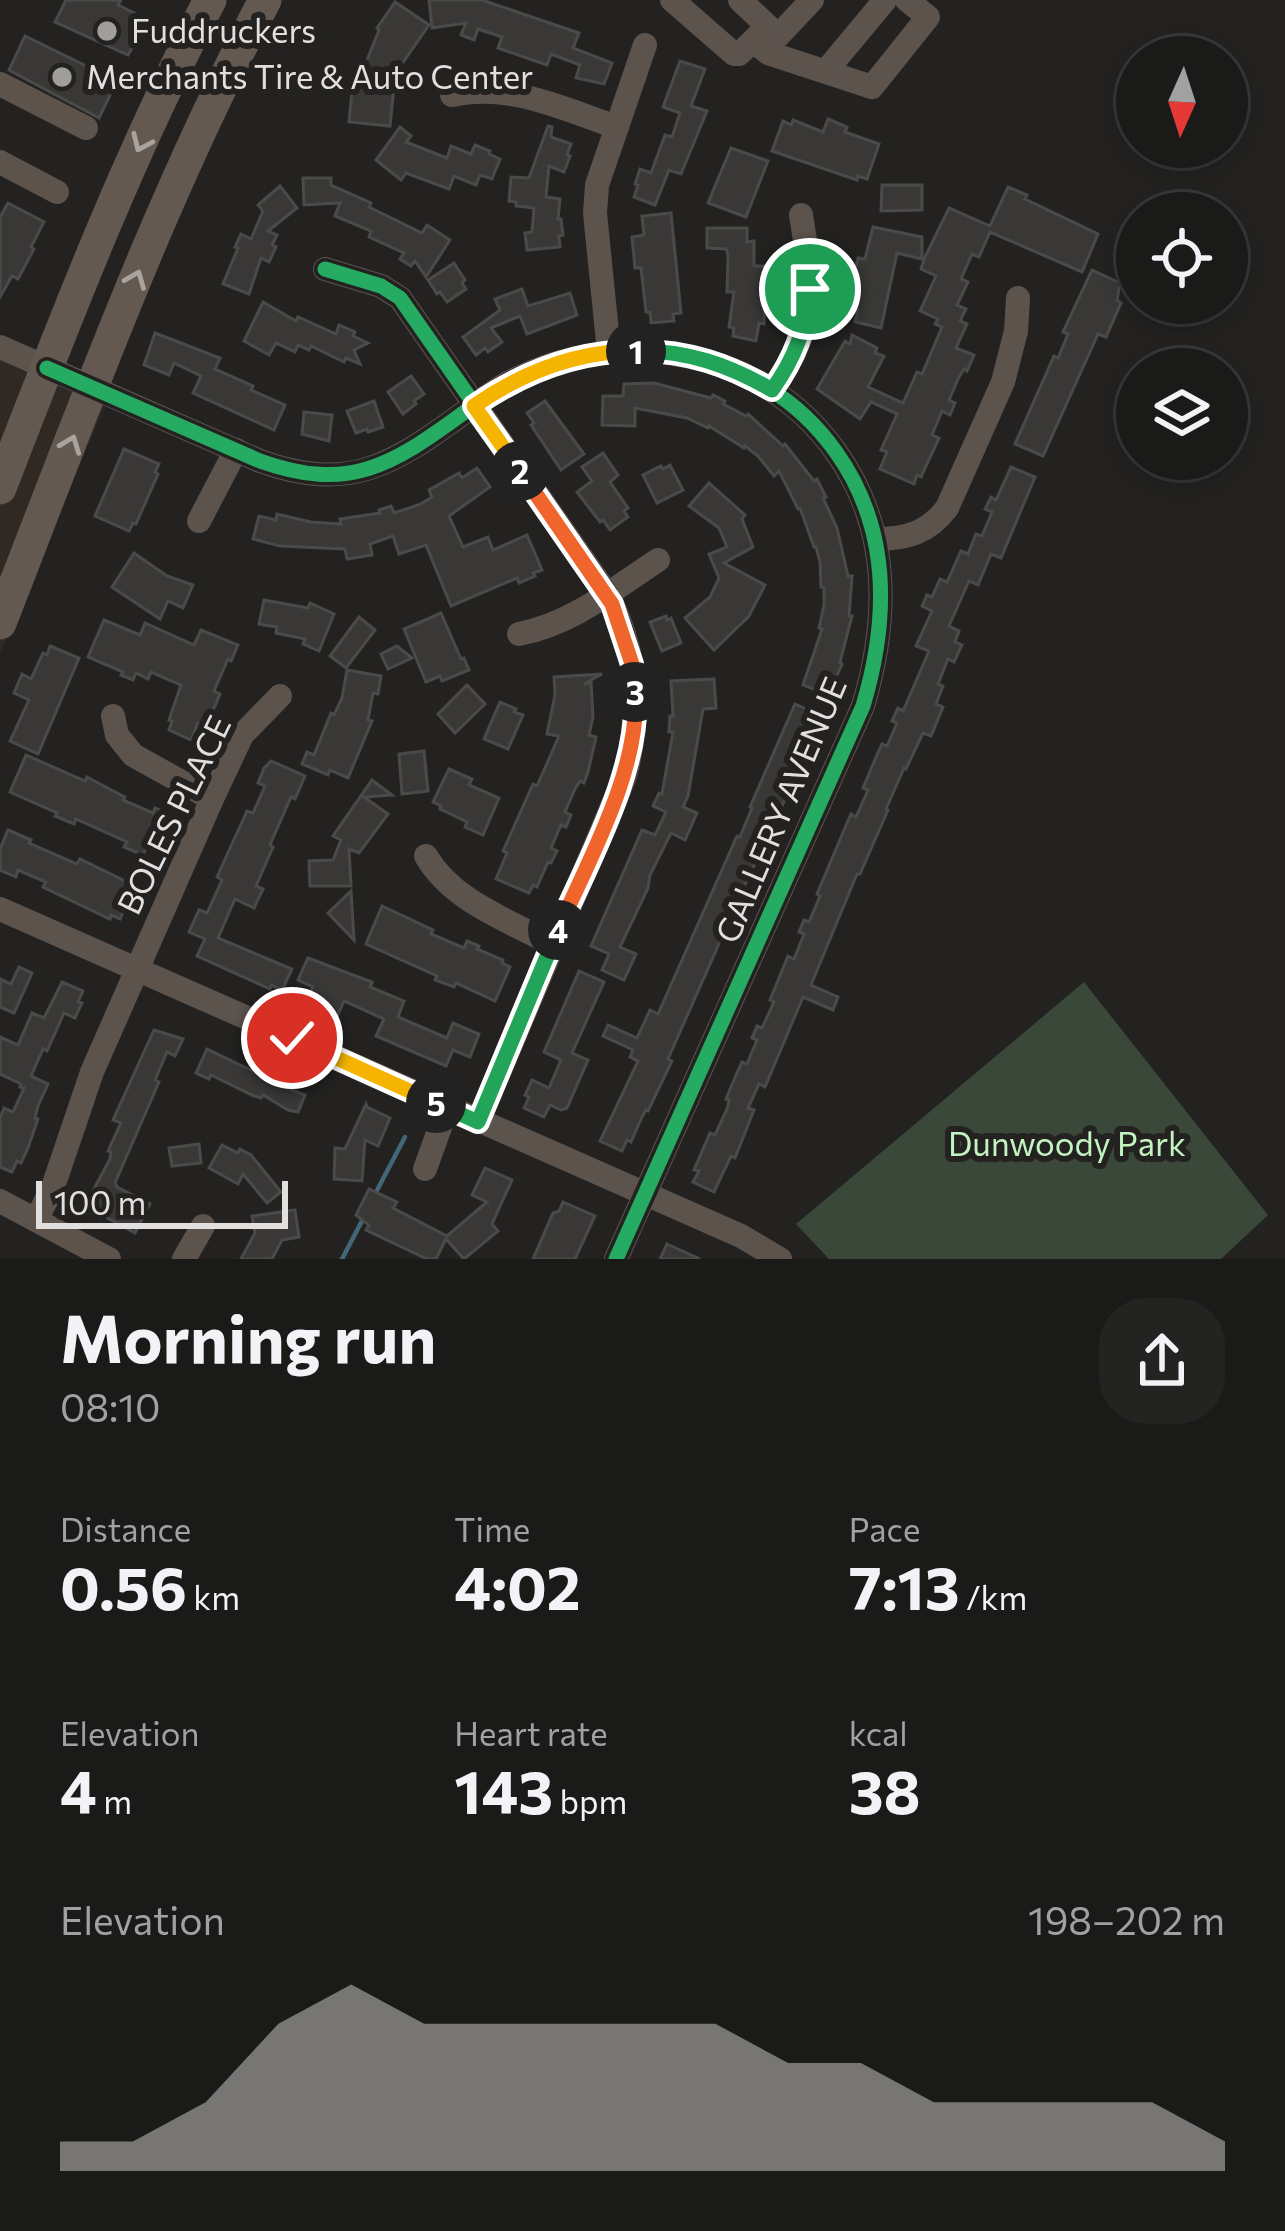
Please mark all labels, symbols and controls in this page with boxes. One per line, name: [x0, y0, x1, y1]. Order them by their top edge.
place label: Fuddruckers: [131, 9, 316, 50]
marker: Fuddruckers: [94, 18, 120, 44]
north arrow: [1116, 36, 1248, 168]
map controls: [1116, 36, 1248, 480]
place label: Merchants Tire & Auto Center: [86, 55, 533, 96]
marker: Merchants Tire & Auto Center: [49, 64, 75, 90]
one-way arrow: [131, 131, 155, 152]
button: locate: [1116, 192, 1248, 324]
pin: [759, 238, 861, 340]
icon: arrive: [777, 256, 843, 322]
one-way arrow: [122, 270, 147, 291]
pin: 1: [606, 321, 666, 381]
text: 1: [629, 330, 643, 371]
button: layers: [1116, 348, 1248, 480]
one-way arrow: [56, 434, 81, 455]
pin: 2: [490, 441, 550, 501]
text: 2: [511, 450, 529, 491]
pin: 3: [605, 662, 665, 722]
street label: GALLERY AVENUE: [705, 670, 854, 948]
text: 3: [625, 671, 645, 712]
street label: BOLES PLACE: [107, 708, 238, 920]
pin: 4: [528, 900, 588, 960]
text: 4: [548, 909, 568, 950]
pin: [241, 987, 343, 1089]
icon: check: [259, 1005, 325, 1071]
pin: 5: [406, 1073, 466, 1133]
text: 5: [426, 1082, 446, 1123]
park label: Dunwoody Park: [948, 1122, 1186, 1163]
scale bar: [36, 1175, 288, 1228]
text: 100 m: [54, 1181, 146, 1222]
text: Morning run: [60, 1296, 437, 1377]
button: share: [1099, 1298, 1225, 1424]
text: 08:10: [60, 1382, 160, 1430]
text: Distance: [60, 1508, 191, 1549]
text: Time: [454, 1508, 530, 1549]
text: Pace: [849, 1508, 920, 1549]
text: 0.56: [60, 1549, 187, 1622]
text: 4:02: [454, 1549, 581, 1622]
text: 7:13: [849, 1549, 960, 1622]
text: km: [187, 1576, 240, 1617]
text: /km: [960, 1576, 1027, 1617]
text: Elevation: [60, 1712, 199, 1753]
text: Heart rate: [454, 1712, 608, 1753]
text: kcal: [849, 1712, 908, 1753]
text: 4: [60, 1753, 97, 1826]
text: 143: [454, 1753, 553, 1826]
text: 38: [849, 1753, 921, 1826]
text: m: [97, 1780, 132, 1821]
text: bpm: [553, 1780, 627, 1821]
text: Elevation: [60, 1895, 225, 1943]
text: 198–202 m: [1028, 1895, 1225, 1943]

